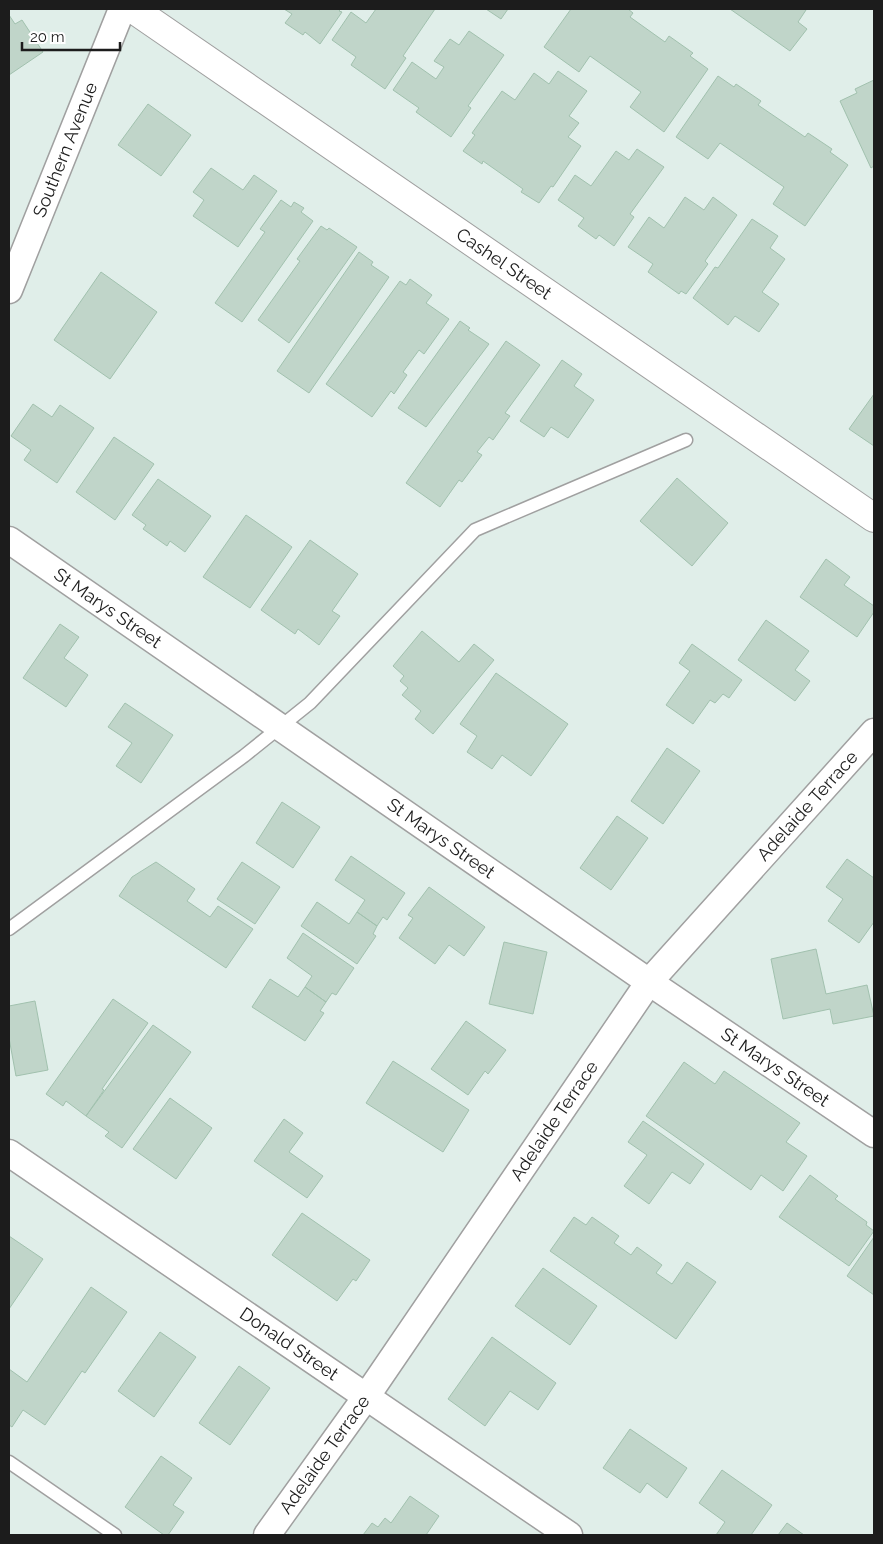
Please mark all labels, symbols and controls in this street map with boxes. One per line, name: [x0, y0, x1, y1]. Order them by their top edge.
scale bar: [22, 20, 120, 52]
text: 20 m: [30, 28, 65, 46]
street label: Southern Avenue: [28, 79, 102, 220]
street label: Cashel Street: [453, 223, 556, 303]
street label: St Marys Street: [50, 563, 166, 652]
street label: Adelaide Terrace: [752, 746, 862, 865]
street label: St Marys Street: [383, 793, 499, 882]
street label: St Marys Street: [717, 1023, 833, 1111]
street label: Adelaide Terrace: [506, 1056, 602, 1185]
street label: Donald Street: [236, 1303, 343, 1385]
street label: Adelaide Terrace: [275, 1391, 374, 1517]

